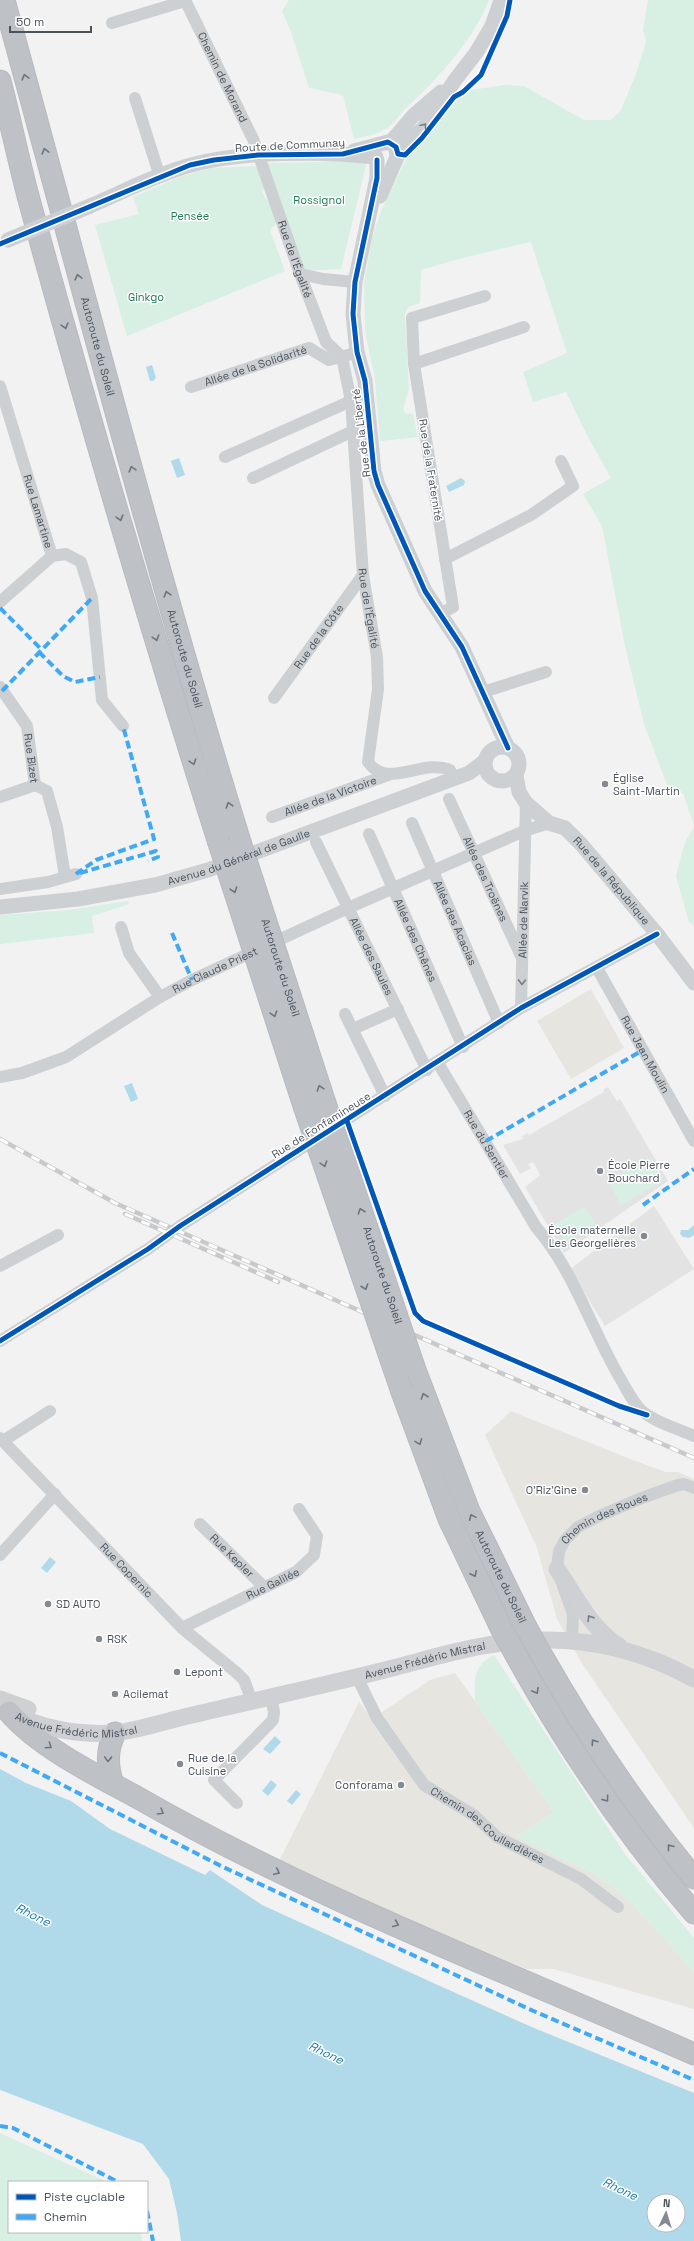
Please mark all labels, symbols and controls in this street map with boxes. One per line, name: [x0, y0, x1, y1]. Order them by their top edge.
scale bar: [10, 8, 91, 34]
text: 50 m: [16, 14, 44, 30]
street label: Chemin de Morand: [195, 30, 251, 125]
one-way arrow: [21, 74, 30, 81]
one-way arrow: [419, 123, 426, 130]
street label: Route de Communay: [235, 135, 345, 155]
one-way arrow: [41, 148, 50, 155]
park label: Rossignol: [293, 193, 345, 207]
park label: Pensée: [171, 209, 209, 223]
street label: Rue de l'Égalité: [275, 218, 315, 300]
one-way arrow: [75, 273, 83, 280]
park label: Ginkgo: [128, 290, 164, 304]
street label: Autoroute du Soleil: [78, 295, 118, 397]
one-way arrow: [60, 322, 69, 329]
street label: Allée de la Solidarité: [203, 342, 309, 389]
street label: Rue de la Liberté: [349, 388, 373, 478]
street label: Rue de la Fraternité: [416, 418, 446, 522]
one-way arrow: [128, 466, 137, 473]
street label: Rue Lamartine: [20, 473, 56, 550]
one-way arrow: [115, 514, 124, 521]
street label: Rue de l'Égalité: [356, 568, 382, 650]
one-way arrow: [163, 591, 172, 598]
street label: Rue de la Côte: [290, 601, 347, 671]
street label: Autoroute du Soleil: [164, 608, 206, 709]
one-way arrow: [151, 634, 160, 641]
street label: Rue Bizet: [21, 733, 42, 784]
one-way arrow: [189, 759, 197, 766]
place label: Église Saint-Martin: [613, 771, 680, 798]
street label: Allée de la Victoire: [282, 773, 378, 819]
marker: Église Saint-Martin: [600, 779, 610, 789]
one-way arrow: [225, 802, 234, 809]
street label: Avenue du Général de Gaulle: [166, 826, 312, 888]
street label: Rue de la République: [570, 833, 653, 928]
street label: Allée des Troënes: [460, 834, 511, 924]
street label: Allée des Acacias: [431, 878, 480, 968]
street label: Allée de Narvik: [515, 881, 531, 959]
one-way arrow: [229, 886, 238, 893]
street label: Allée des Chênes: [391, 896, 440, 984]
street label: Allée des Saules: [347, 915, 397, 998]
street label: Autoroute du Soleil: [258, 917, 303, 1018]
street label: Rue Claude Priest: [170, 944, 260, 996]
one-way arrow: [518, 979, 526, 985]
one-way arrow: [269, 1010, 278, 1017]
street label: Rue Jean Moulin: [618, 1013, 673, 1096]
one-way arrow: [316, 1085, 324, 1092]
street label: Rue de Fonfamineuse: [269, 1089, 373, 1161]
street label: Rue du Sentier: [461, 1107, 513, 1182]
place label: École Pierre Bouchard: [608, 1158, 670, 1185]
one-way arrow: [319, 1160, 327, 1167]
marker: École Pierre Bouchard: [595, 1166, 605, 1176]
one-way arrow: [357, 1208, 366, 1215]
place label: École maternelle Les Georgelières: [548, 1223, 636, 1250]
street label: Autoroute du Soleil: [360, 1224, 406, 1326]
marker: École maternelle Les Georgelières: [639, 1231, 649, 1241]
one-way arrow: [361, 1283, 369, 1290]
one-way arrow: [421, 1393, 429, 1400]
one-way arrow: [415, 1438, 423, 1445]
place label: O'Riz'Gine: [526, 1483, 577, 1497]
marker: O'Riz'Gine: [580, 1485, 590, 1495]
street label: Chemin des Roues: [558, 1489, 650, 1547]
one-way arrow: [469, 1514, 477, 1521]
street label: Autoroute du Soleil: [472, 1528, 530, 1625]
street label: Rue Kepler: [207, 1531, 257, 1580]
street label: Rue Copernic: [97, 1540, 156, 1601]
street label: Rue Galilée: [244, 1564, 302, 1602]
one-way arrow: [469, 1570, 477, 1578]
place label: SD AUTO: [56, 1597, 100, 1611]
marker: SD AUTO: [43, 1599, 53, 1609]
one-way arrow: [587, 1615, 594, 1622]
place label: RSK: [107, 1632, 128, 1646]
marker: RSK: [94, 1634, 104, 1644]
street label: Avenue Frédéric Mistral: [363, 1639, 486, 1682]
place label: Lepont: [185, 1665, 223, 1679]
marker: Lepont: [172, 1667, 182, 1677]
one-way arrow: [531, 1686, 538, 1694]
place label: Acilemat: [123, 1687, 169, 1701]
marker: Acilemat: [110, 1689, 120, 1699]
street label: Avenue Frédéric Mistral: [13, 1709, 139, 1740]
one-way arrow: [592, 1739, 599, 1746]
one-way arrow: [45, 1741, 52, 1749]
place label: Rue de la Cuisine: [188, 1751, 237, 1778]
one-way arrow: [104, 1755, 113, 1762]
marker: Rue de la Cuisine: [175, 1759, 185, 1769]
place label: Conforama: [335, 1778, 394, 1792]
marker: Conforama: [396, 1780, 406, 1790]
street label: Chemin des Coullardières: [428, 1784, 547, 1867]
one-way arrow: [602, 1795, 609, 1802]
one-way arrow: [157, 1807, 164, 1814]
one-way arrow: [667, 1845, 674, 1852]
one-way arrow: [272, 1867, 280, 1875]
water label: Rhone: [13, 1900, 54, 1931]
one-way arrow: [391, 1919, 399, 1927]
water label: Rhone: [306, 2038, 347, 2068]
water label: Rhone: [600, 2174, 641, 2204]
legend: [8, 2181, 148, 2233]
text: Piste cyclable: [44, 2189, 125, 2205]
north arrow: [646, 2193, 686, 2233]
text: N: [663, 2196, 671, 2210]
text: Chemin: [44, 2209, 87, 2225]

